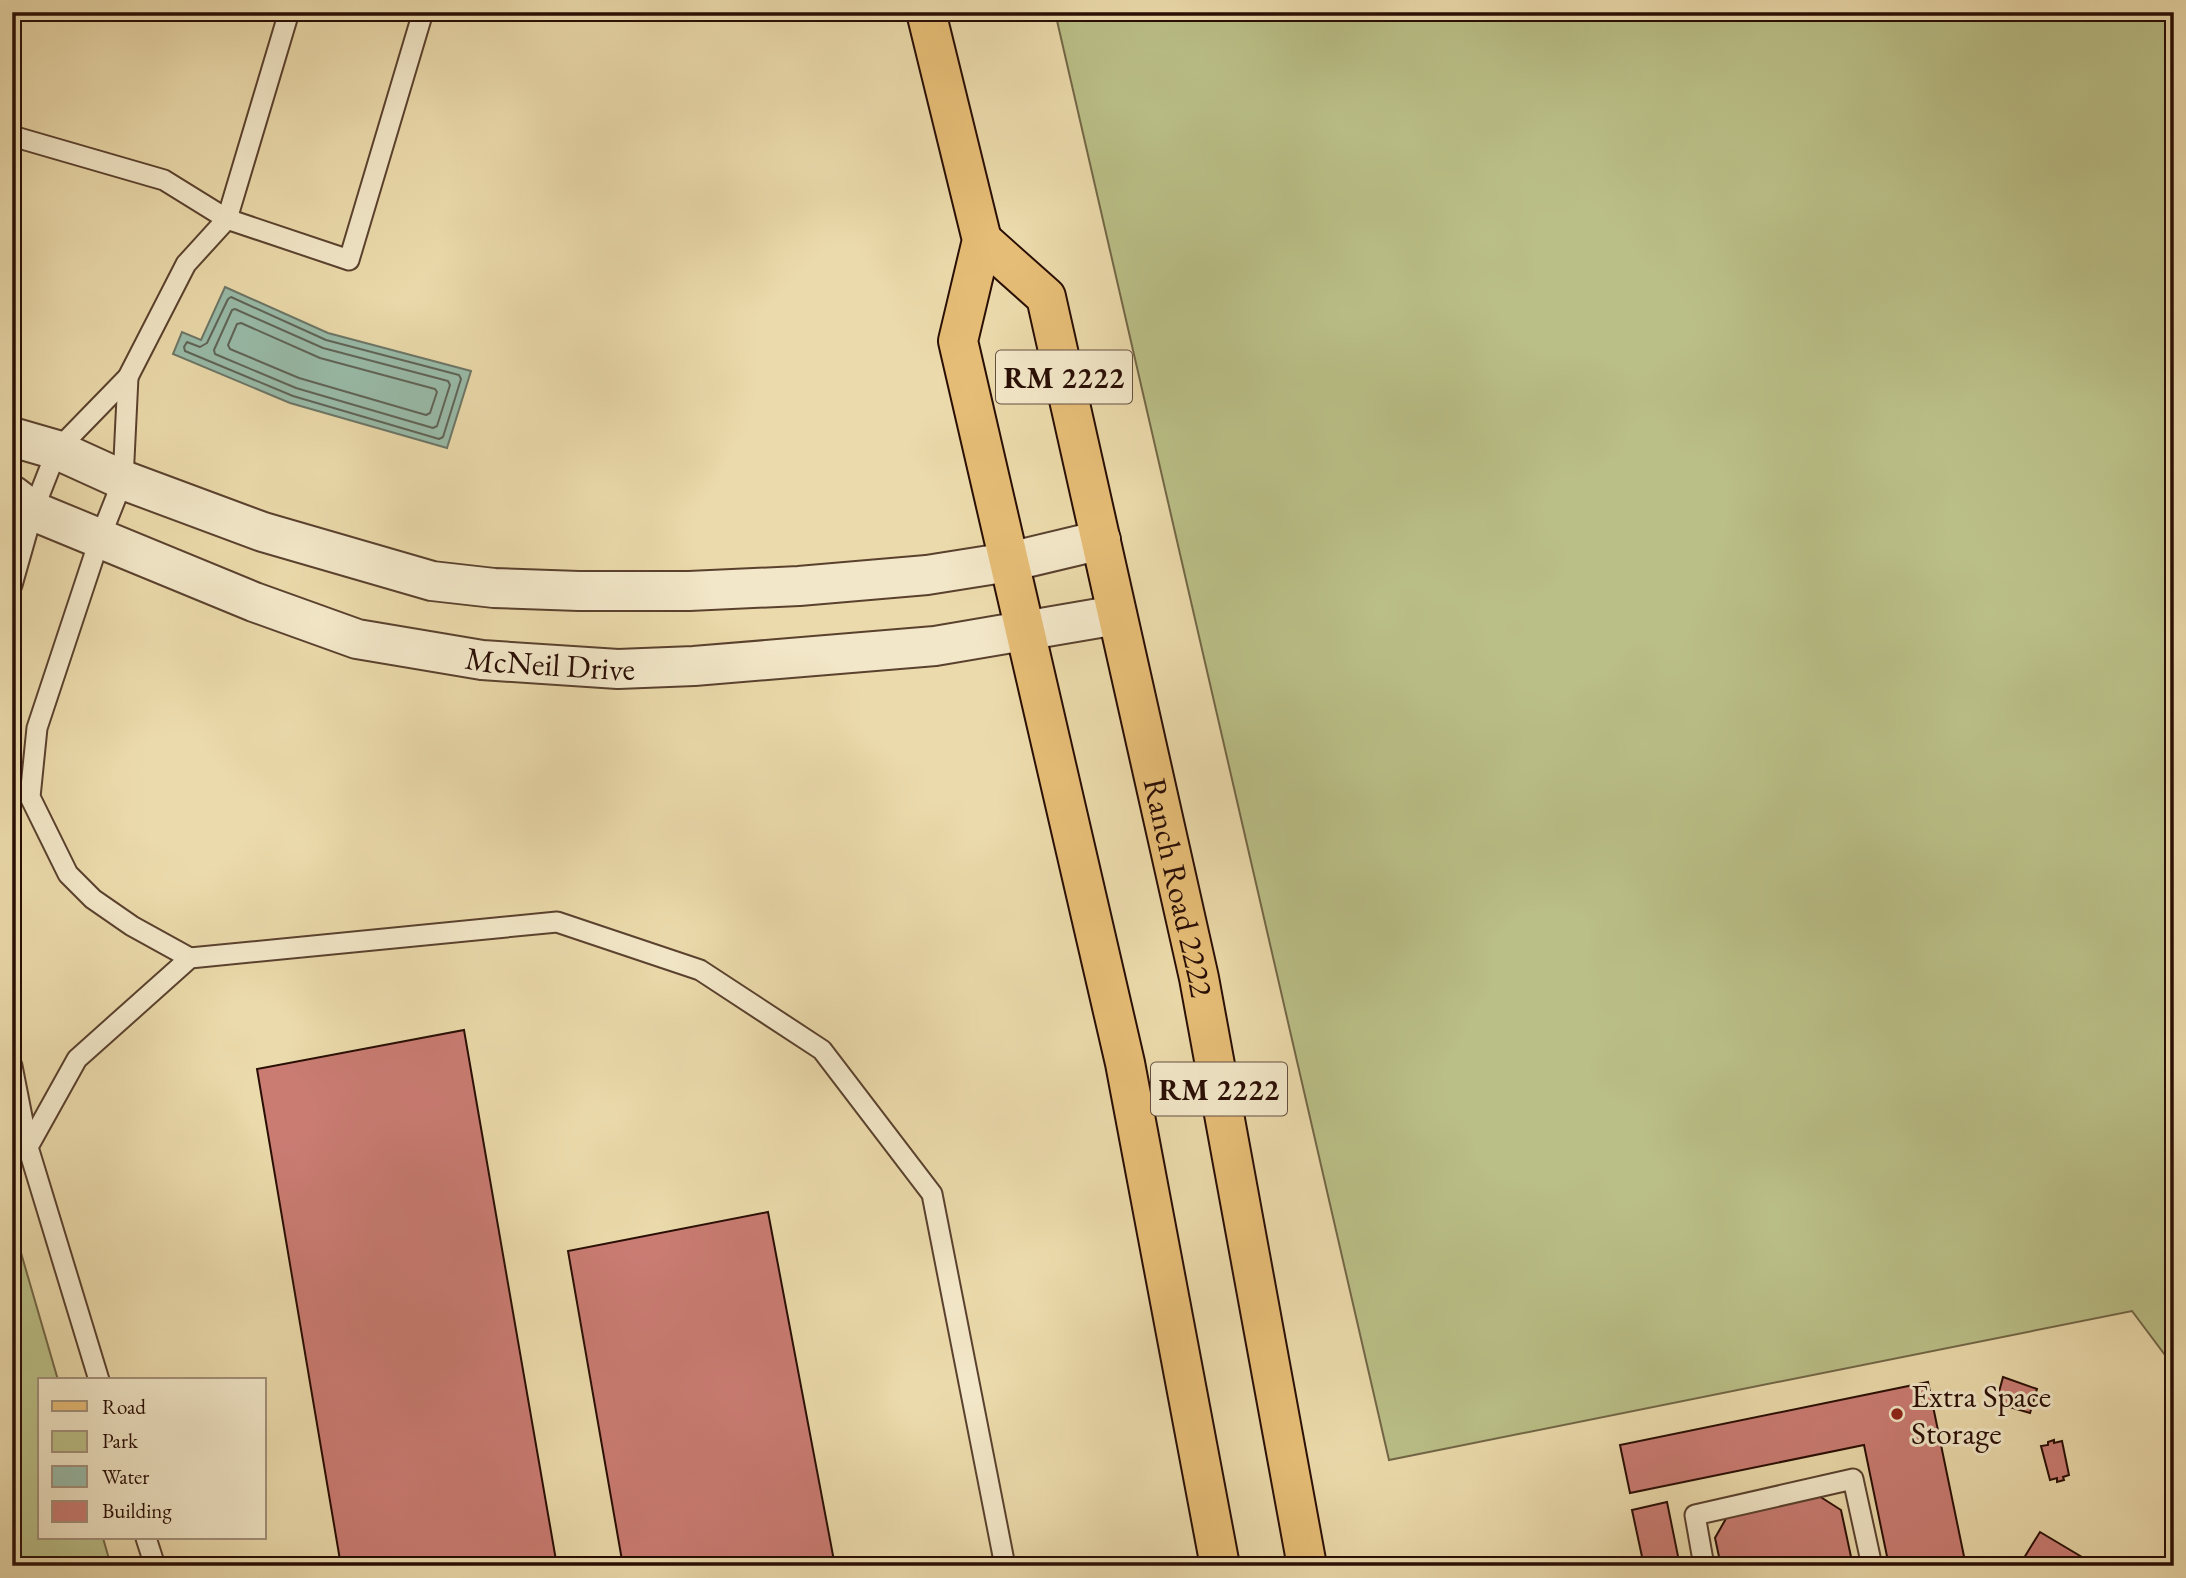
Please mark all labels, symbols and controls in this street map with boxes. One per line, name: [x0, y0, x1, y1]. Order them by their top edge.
road number: RM 2222: [996, 350, 1132, 404]
street label: McNeil Drive: [462, 637, 636, 690]
street label: Ranch Road 2222: [1134, 774, 1223, 1001]
road number: RM 2222: [1151, 1063, 1287, 1116]
place label: Extra Space Storage: [1911, 1375, 2051, 1454]
legend: [38, 1378, 266, 1540]
text: Road: [102, 1393, 146, 1420]
marker: Extra Space Storage: [1889, 1406, 1905, 1422]
text: Park: [102, 1427, 139, 1454]
text: Water: [102, 1463, 149, 1490]
text: Building: [102, 1497, 172, 1524]

